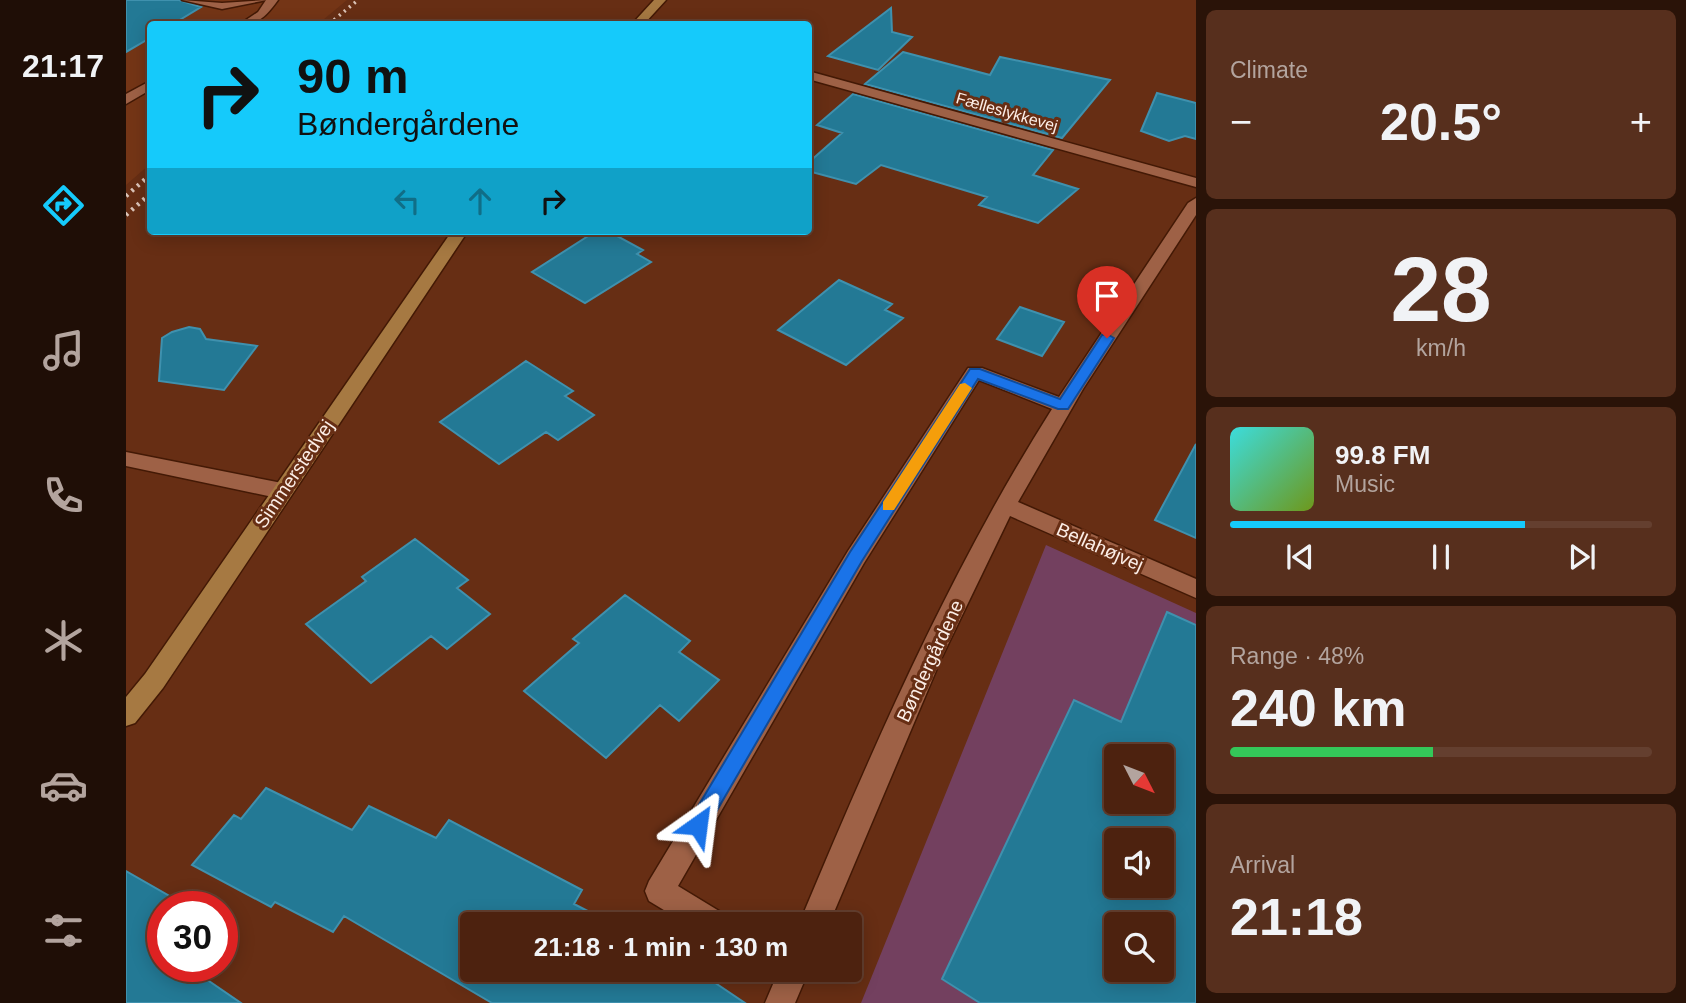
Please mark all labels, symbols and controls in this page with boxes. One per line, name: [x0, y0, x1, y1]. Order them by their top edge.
text: 21:17: [22, 48, 104, 84]
icon: right: [182, 49, 273, 140]
text: 90 m: [297, 49, 409, 103]
text: Climate: [1230, 57, 1308, 83]
street label: Fælleslykkevej: [954, 89, 1060, 135]
text: 20.5°: [1380, 93, 1502, 151]
text: −: [1230, 101, 1252, 143]
text: +: [1630, 101, 1652, 143]
text: Bøndergårdene: [297, 106, 519, 142]
icon: directions: [39, 181, 88, 230]
icon: left: [388, 182, 426, 220]
icon: ahead: [461, 182, 499, 220]
icon: right: [534, 182, 572, 220]
text: 28: [1390, 239, 1492, 340]
pin: [1077, 266, 1137, 338]
icon: arrive: [1088, 277, 1126, 315]
icon: music: [39, 326, 88, 375]
text: km/h: [1416, 335, 1466, 361]
street label: Simmerstedvej: [250, 416, 338, 532]
text: 99.8 FM: [1335, 440, 1430, 470]
icon: phone: [39, 471, 88, 520]
text: Music: [1335, 471, 1395, 497]
street label: Bellahøjvej: [1053, 519, 1147, 575]
icon: previous: [1281, 538, 1319, 576]
icon: pause: [1422, 538, 1460, 576]
icon: next: [1563, 538, 1601, 576]
street label: Bøndergårdene: [893, 597, 967, 725]
icon: climate: [39, 616, 88, 665]
text: Range · 48%: [1230, 643, 1364, 669]
text: 240 km: [1230, 679, 1406, 737]
north arrow: [1104, 744, 1174, 814]
map controls: [1104, 744, 1174, 982]
icon: car: [39, 761, 88, 810]
position arrow: [661, 788, 735, 862]
button: sound: [1104, 828, 1174, 898]
text: Arrival: [1230, 852, 1295, 878]
text: 21:18: [1230, 888, 1363, 946]
speed limit sign: 30: [147, 891, 238, 982]
icon: filters: [39, 906, 88, 955]
button: search: [1104, 912, 1174, 982]
text: 21:18 · 1 min · 130 m: [534, 932, 788, 962]

